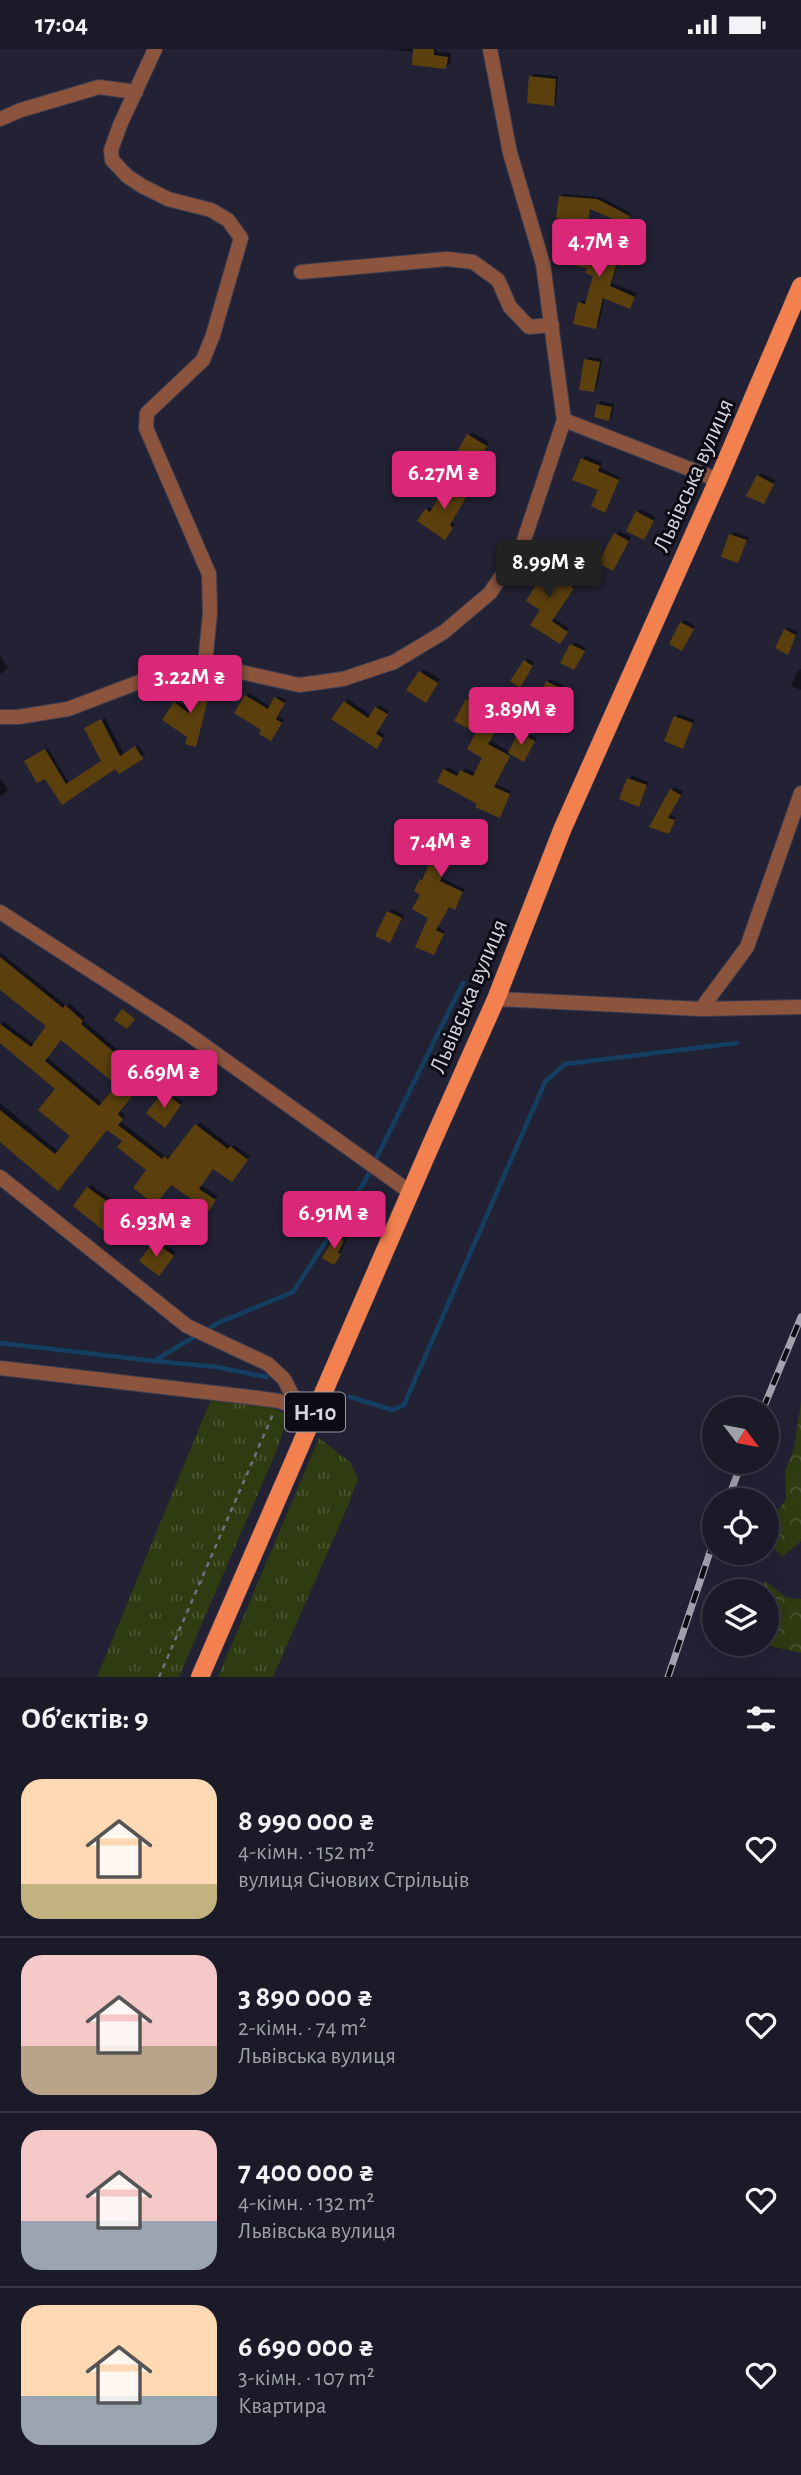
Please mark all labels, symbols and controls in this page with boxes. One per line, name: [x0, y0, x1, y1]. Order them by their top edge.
text: 17:04: [35, 11, 88, 37]
pin: 4.7M ₴: [542, 219, 656, 279]
text: 4.7M ₴: [568, 230, 630, 253]
street label: Львівська вулиця: [649, 395, 738, 556]
pin: 6.27M ₴: [379, 451, 509, 511]
text: 6.27M ₴: [408, 462, 480, 485]
pin: 8.99M ₴: [484, 540, 614, 600]
text: 8.99M ₴: [512, 551, 586, 574]
pin: 3.22M ₴: [125, 655, 255, 715]
text: 3.22M ₴: [154, 666, 226, 689]
pin: 3.89M ₴: [456, 687, 586, 747]
text: 3.89M ₴: [485, 698, 557, 721]
pin: 7.4M ₴: [384, 819, 498, 879]
text: 7.4M ₴: [410, 830, 472, 853]
street label: Львівська вулиця: [426, 916, 512, 1077]
pin: 6.69M ₴: [99, 1051, 229, 1110]
text: 6.69M ₴: [127, 1061, 201, 1084]
pin: 6.91M ₴: [269, 1191, 399, 1251]
pin: 6.93M ₴: [91, 1199, 221, 1259]
text: 6.91M ₴: [299, 1202, 369, 1225]
text: 6.93M ₴: [120, 1210, 192, 1233]
road number: Н-10: [285, 1393, 345, 1431]
north arrow: [702, 1397, 779, 1473]
map controls: [702, 1397, 779, 1656]
button: locate: [702, 1488, 779, 1565]
button: layers: [702, 1579, 779, 1656]
icon: filters: [742, 1700, 780, 1738]
text: Об’єктів: 9: [21, 1704, 148, 1734]
text: 8 990 000 ₴: [238, 1806, 375, 1836]
icon: home: [77, 1807, 161, 1891]
icon: heart: [742, 1830, 780, 1868]
text: 4-кімн. · 152 m²: [238, 1841, 375, 1864]
text: вулиця Січових Стрільців: [238, 1869, 469, 1892]
text: 3 890 000 ₴: [238, 1982, 374, 2012]
icon: home: [77, 1983, 161, 2067]
icon: heart: [742, 2006, 780, 2044]
text: 2-кімн. · 74 m²: [238, 2017, 367, 2040]
text: Львівська вулиця: [238, 2045, 396, 2068]
text: 7 400 000 ₴: [238, 2157, 375, 2187]
icon: home: [77, 2158, 161, 2242]
icon: heart: [742, 2181, 780, 2219]
text: 4-кімн. · 132 m²: [238, 2192, 374, 2215]
text: Львівська вулиця: [238, 2220, 396, 2243]
text: 6 690 000 ₴: [238, 2332, 375, 2362]
icon: home: [77, 2333, 161, 2417]
icon: heart: [742, 2356, 780, 2394]
text: 3-кімн. · 107 m²: [238, 2367, 375, 2390]
text: Квартира: [238, 2395, 326, 2418]

